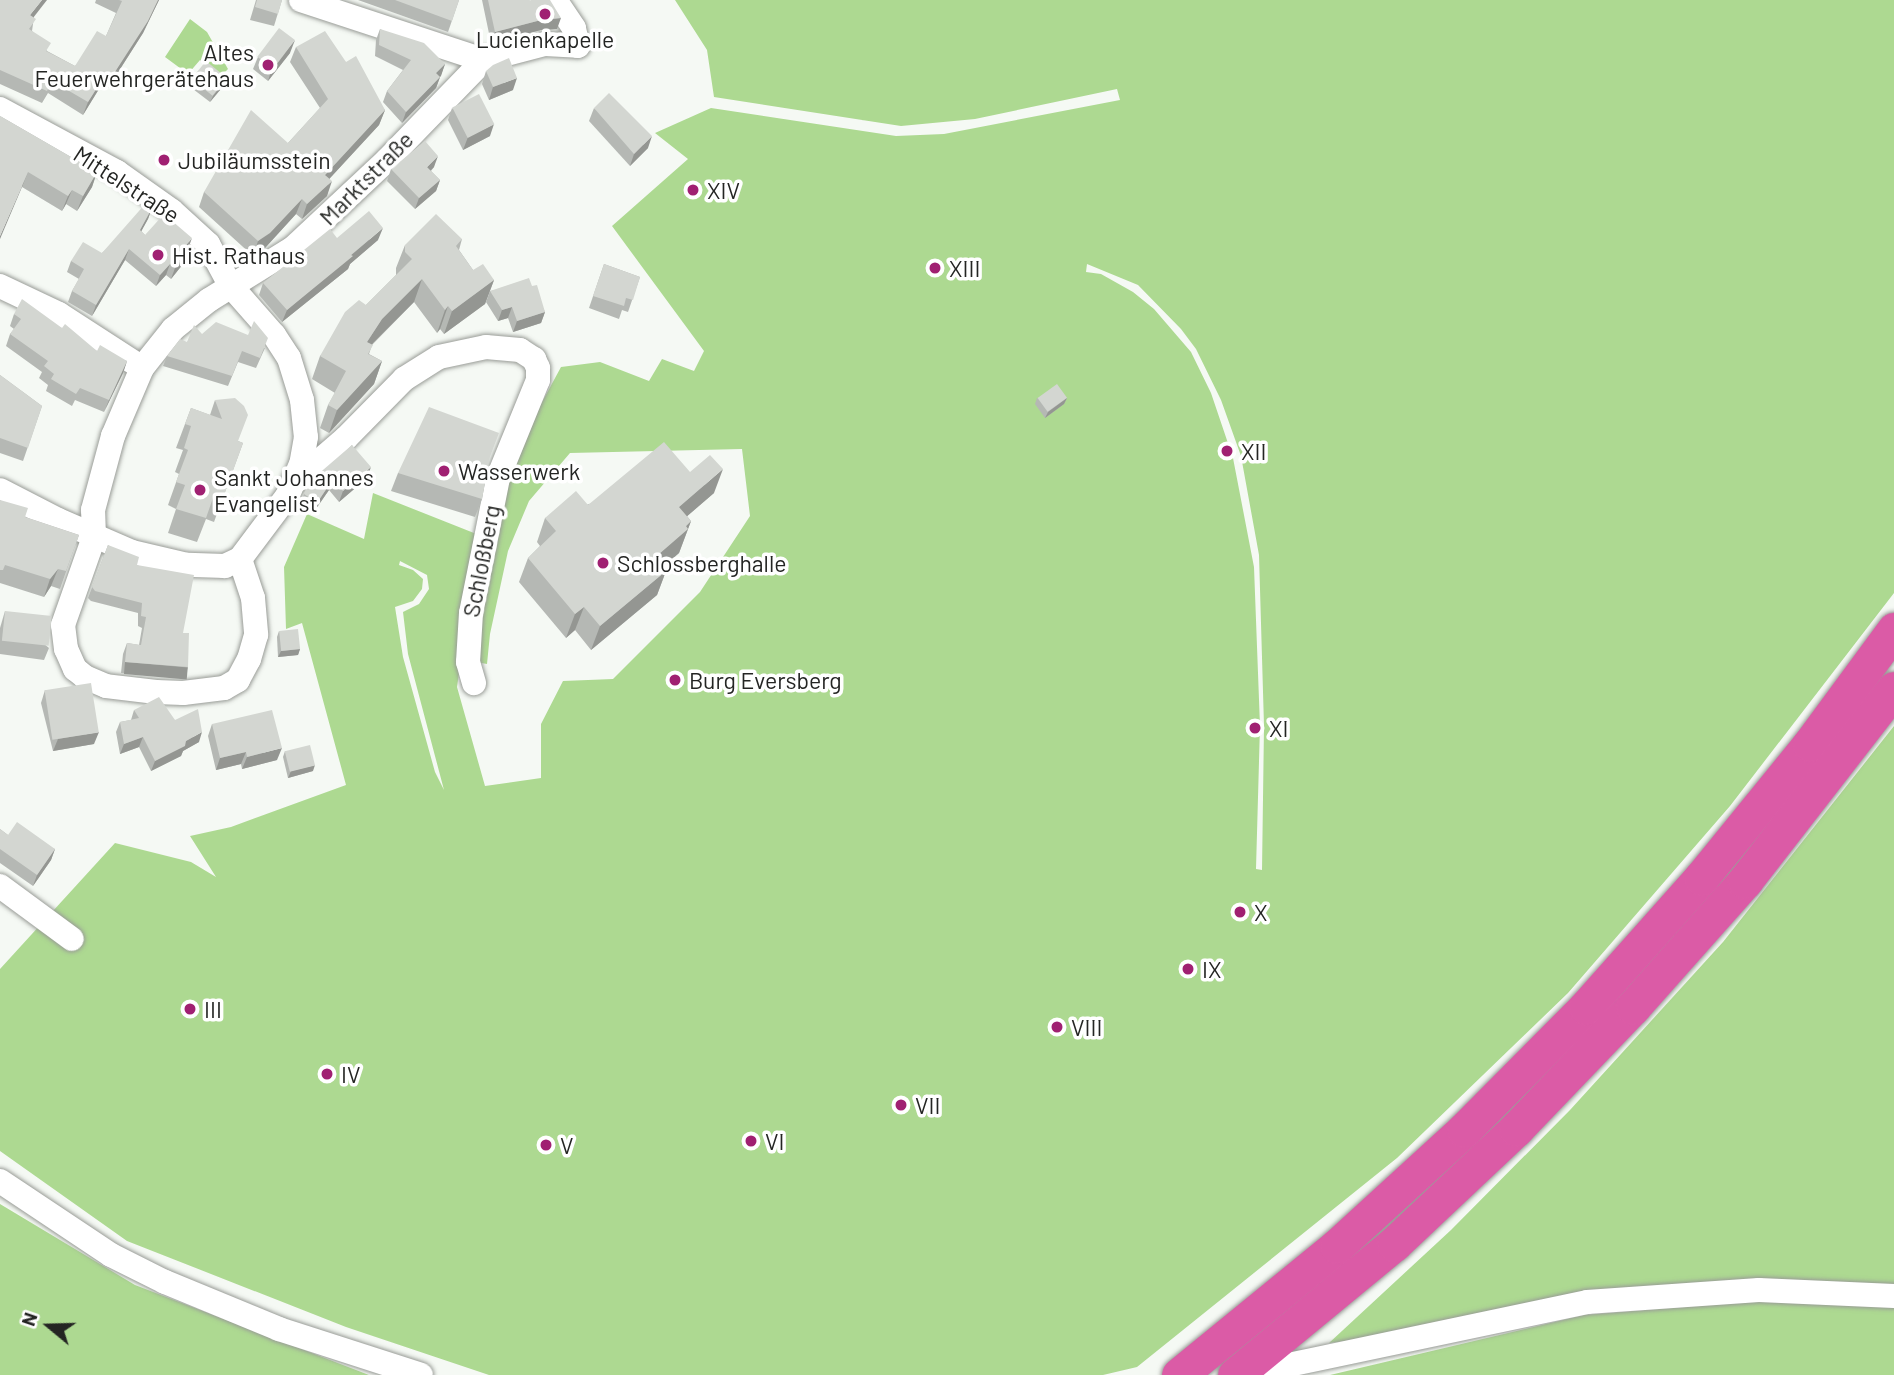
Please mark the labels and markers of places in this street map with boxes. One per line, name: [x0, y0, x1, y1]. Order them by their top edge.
marker: Lucienkapelle: [537, 6, 553, 22]
place label: Lucienkapelle: [476, 25, 614, 53]
place label: Altes Feuerwehrgerätehaus: [35, 38, 254, 92]
marker: Altes Feuerwehrgerätehaus: [260, 57, 276, 73]
place label: Jubiläumsstein: [178, 146, 331, 174]
marker: Jubiläumsstein: [156, 152, 172, 168]
place label: XIV: [707, 176, 740, 204]
marker: XIV: [685, 182, 701, 198]
place label: Hist. Rathaus: [172, 241, 305, 269]
marker: Hist. Rathaus: [150, 247, 166, 263]
place label: XIII: [949, 254, 980, 282]
marker: XIII: [927, 260, 943, 276]
place label: XII: [1241, 437, 1266, 465]
marker: XII: [1219, 443, 1235, 459]
place label: Wasserwerk: [458, 457, 580, 485]
place label: Sankt Johannes Evangelist: [214, 463, 374, 517]
marker: Wasserwerk: [436, 463, 452, 479]
marker: Sankt Johannes Evangelist: [192, 482, 208, 498]
place label: Schlossberghalle: [617, 549, 786, 577]
marker: Schlossberghalle: [595, 555, 611, 571]
place label: Burg Eversberg: [689, 666, 842, 694]
marker: Burg Eversberg: [667, 672, 683, 688]
place label: XI: [1269, 714, 1289, 742]
marker: XI: [1247, 720, 1263, 736]
place label: X: [1254, 898, 1268, 926]
marker: X: [1232, 904, 1248, 920]
place label: IX: [1202, 955, 1222, 983]
marker: IX: [1180, 961, 1196, 977]
place label: III: [204, 995, 222, 1023]
marker: III: [182, 1001, 198, 1017]
place label: VIII: [1071, 1013, 1102, 1041]
marker: VIII: [1049, 1019, 1065, 1035]
place label: IV: [341, 1060, 361, 1088]
marker: IV: [319, 1066, 335, 1082]
place label: VII: [915, 1091, 940, 1119]
marker: VII: [893, 1097, 909, 1113]
place label: VI: [765, 1127, 785, 1155]
place label: V: [560, 1131, 574, 1159]
marker: VI: [743, 1133, 759, 1149]
marker: V: [538, 1137, 554, 1153]

